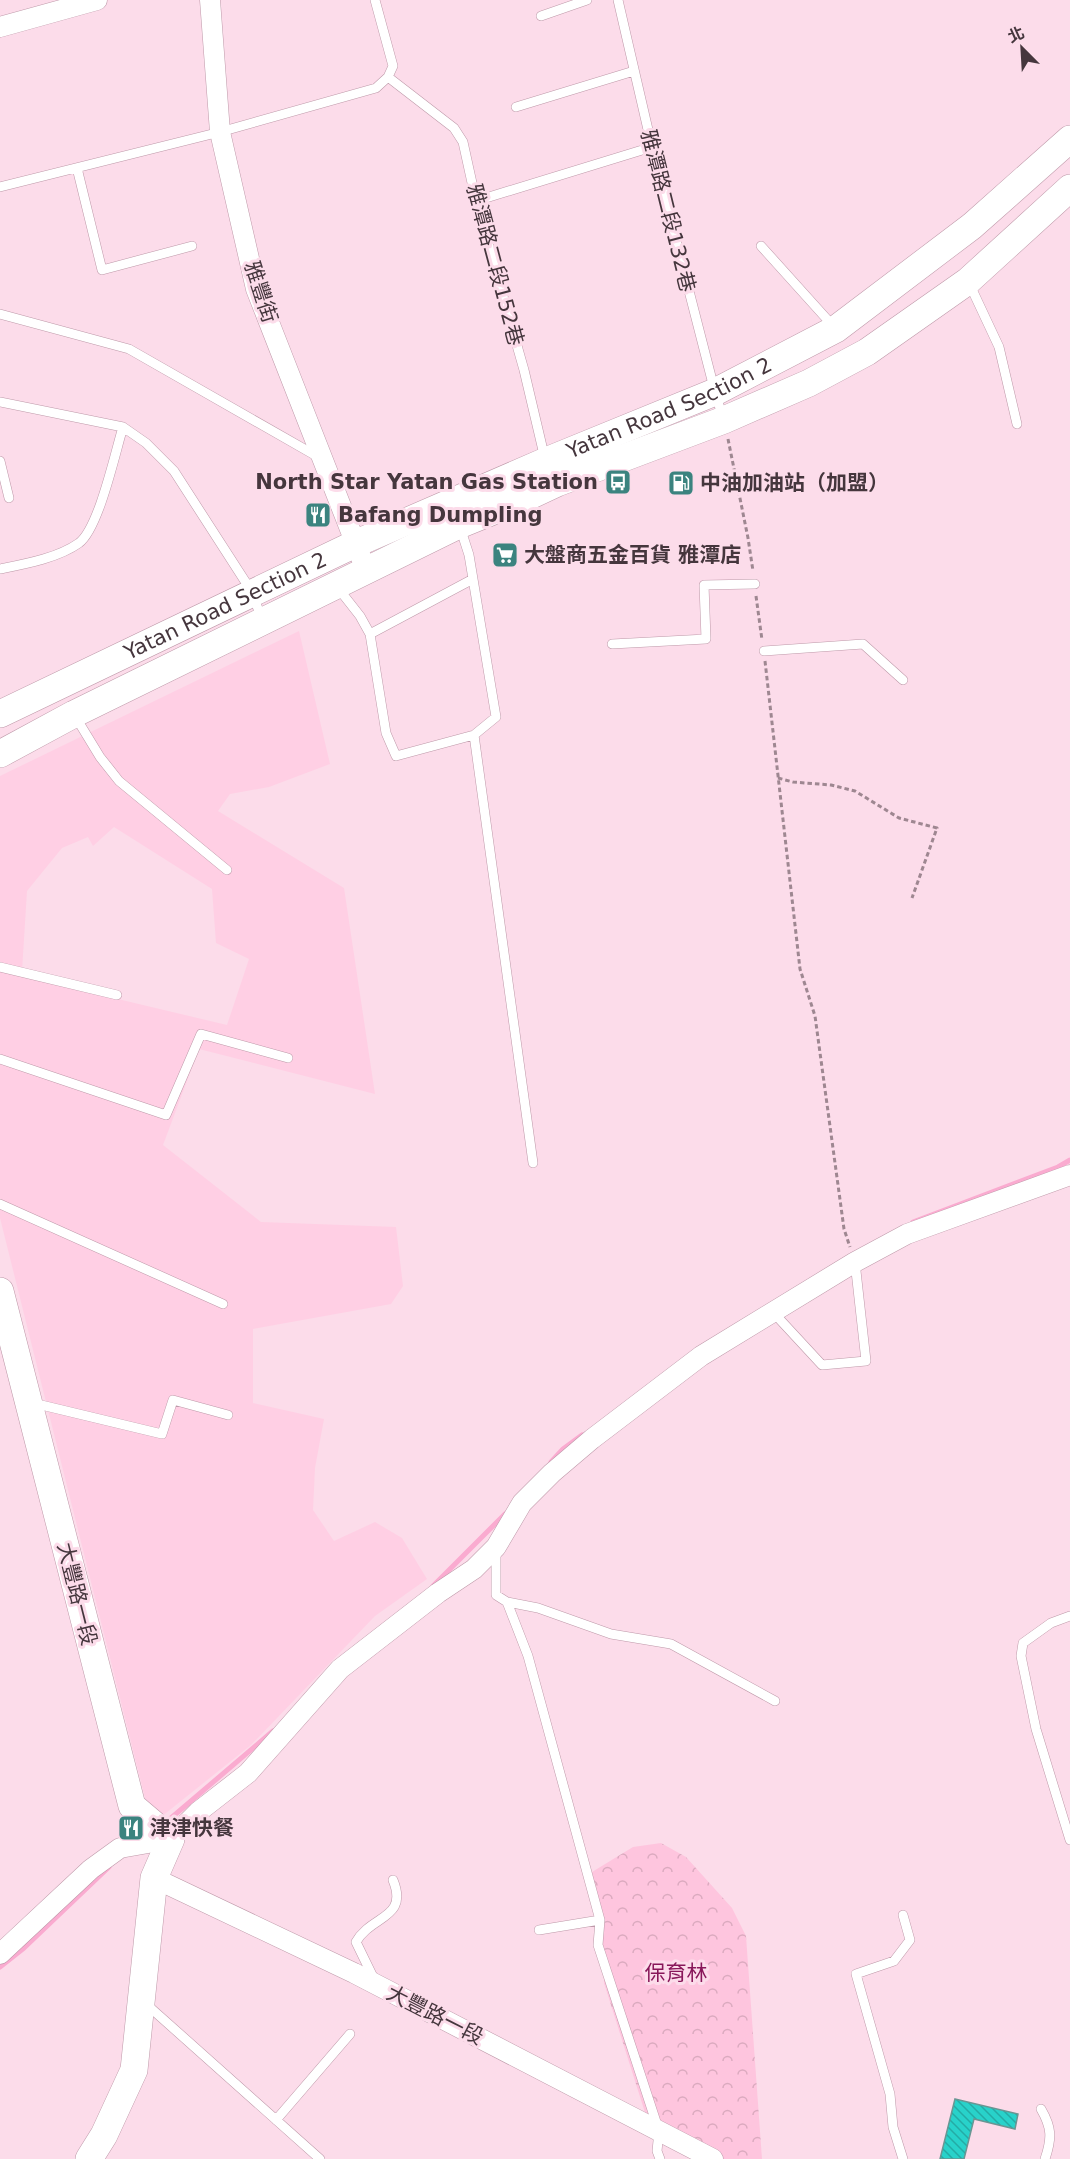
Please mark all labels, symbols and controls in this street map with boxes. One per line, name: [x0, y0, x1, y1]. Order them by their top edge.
north arrow: [992, 18, 1052, 78]
text: 北: [1005, 23, 1027, 47]
street label: 雅潭路二段132巷: [636, 128, 700, 294]
street label: 雅潭路二段152巷: [462, 182, 528, 348]
street label: 雅豐街: [240, 258, 282, 326]
street label: Yatan Road Section 2: [562, 353, 776, 464]
bus stop icon: North Star Yatan Gas Station: [603, 467, 633, 497]
fuel station icon: 中油加油站（加盟）: [666, 468, 696, 498]
place label: North Star Yatan Gas Station: [255, 470, 598, 494]
place label: 中油加油站（加盟）: [700, 471, 889, 495]
restaurant icon: Bafang Dumpling: [303, 500, 333, 530]
place label: Bafang Dumpling: [338, 503, 542, 527]
supermarket icon: 大盤商五金百貨 雅潭店: [490, 540, 520, 570]
place label: 大盤商五金百貨 雅潭店: [524, 543, 741, 567]
street label: Yatan Road Section 2: [120, 547, 331, 665]
street label: 大豐路一段: [53, 1540, 101, 1648]
restaurant icon: 津津快餐: [116, 1813, 146, 1843]
place label: 津津快餐: [150, 1816, 234, 1840]
park label: 保育林: [645, 1961, 708, 1985]
street label: 大豐路一段: [383, 1980, 487, 2050]

